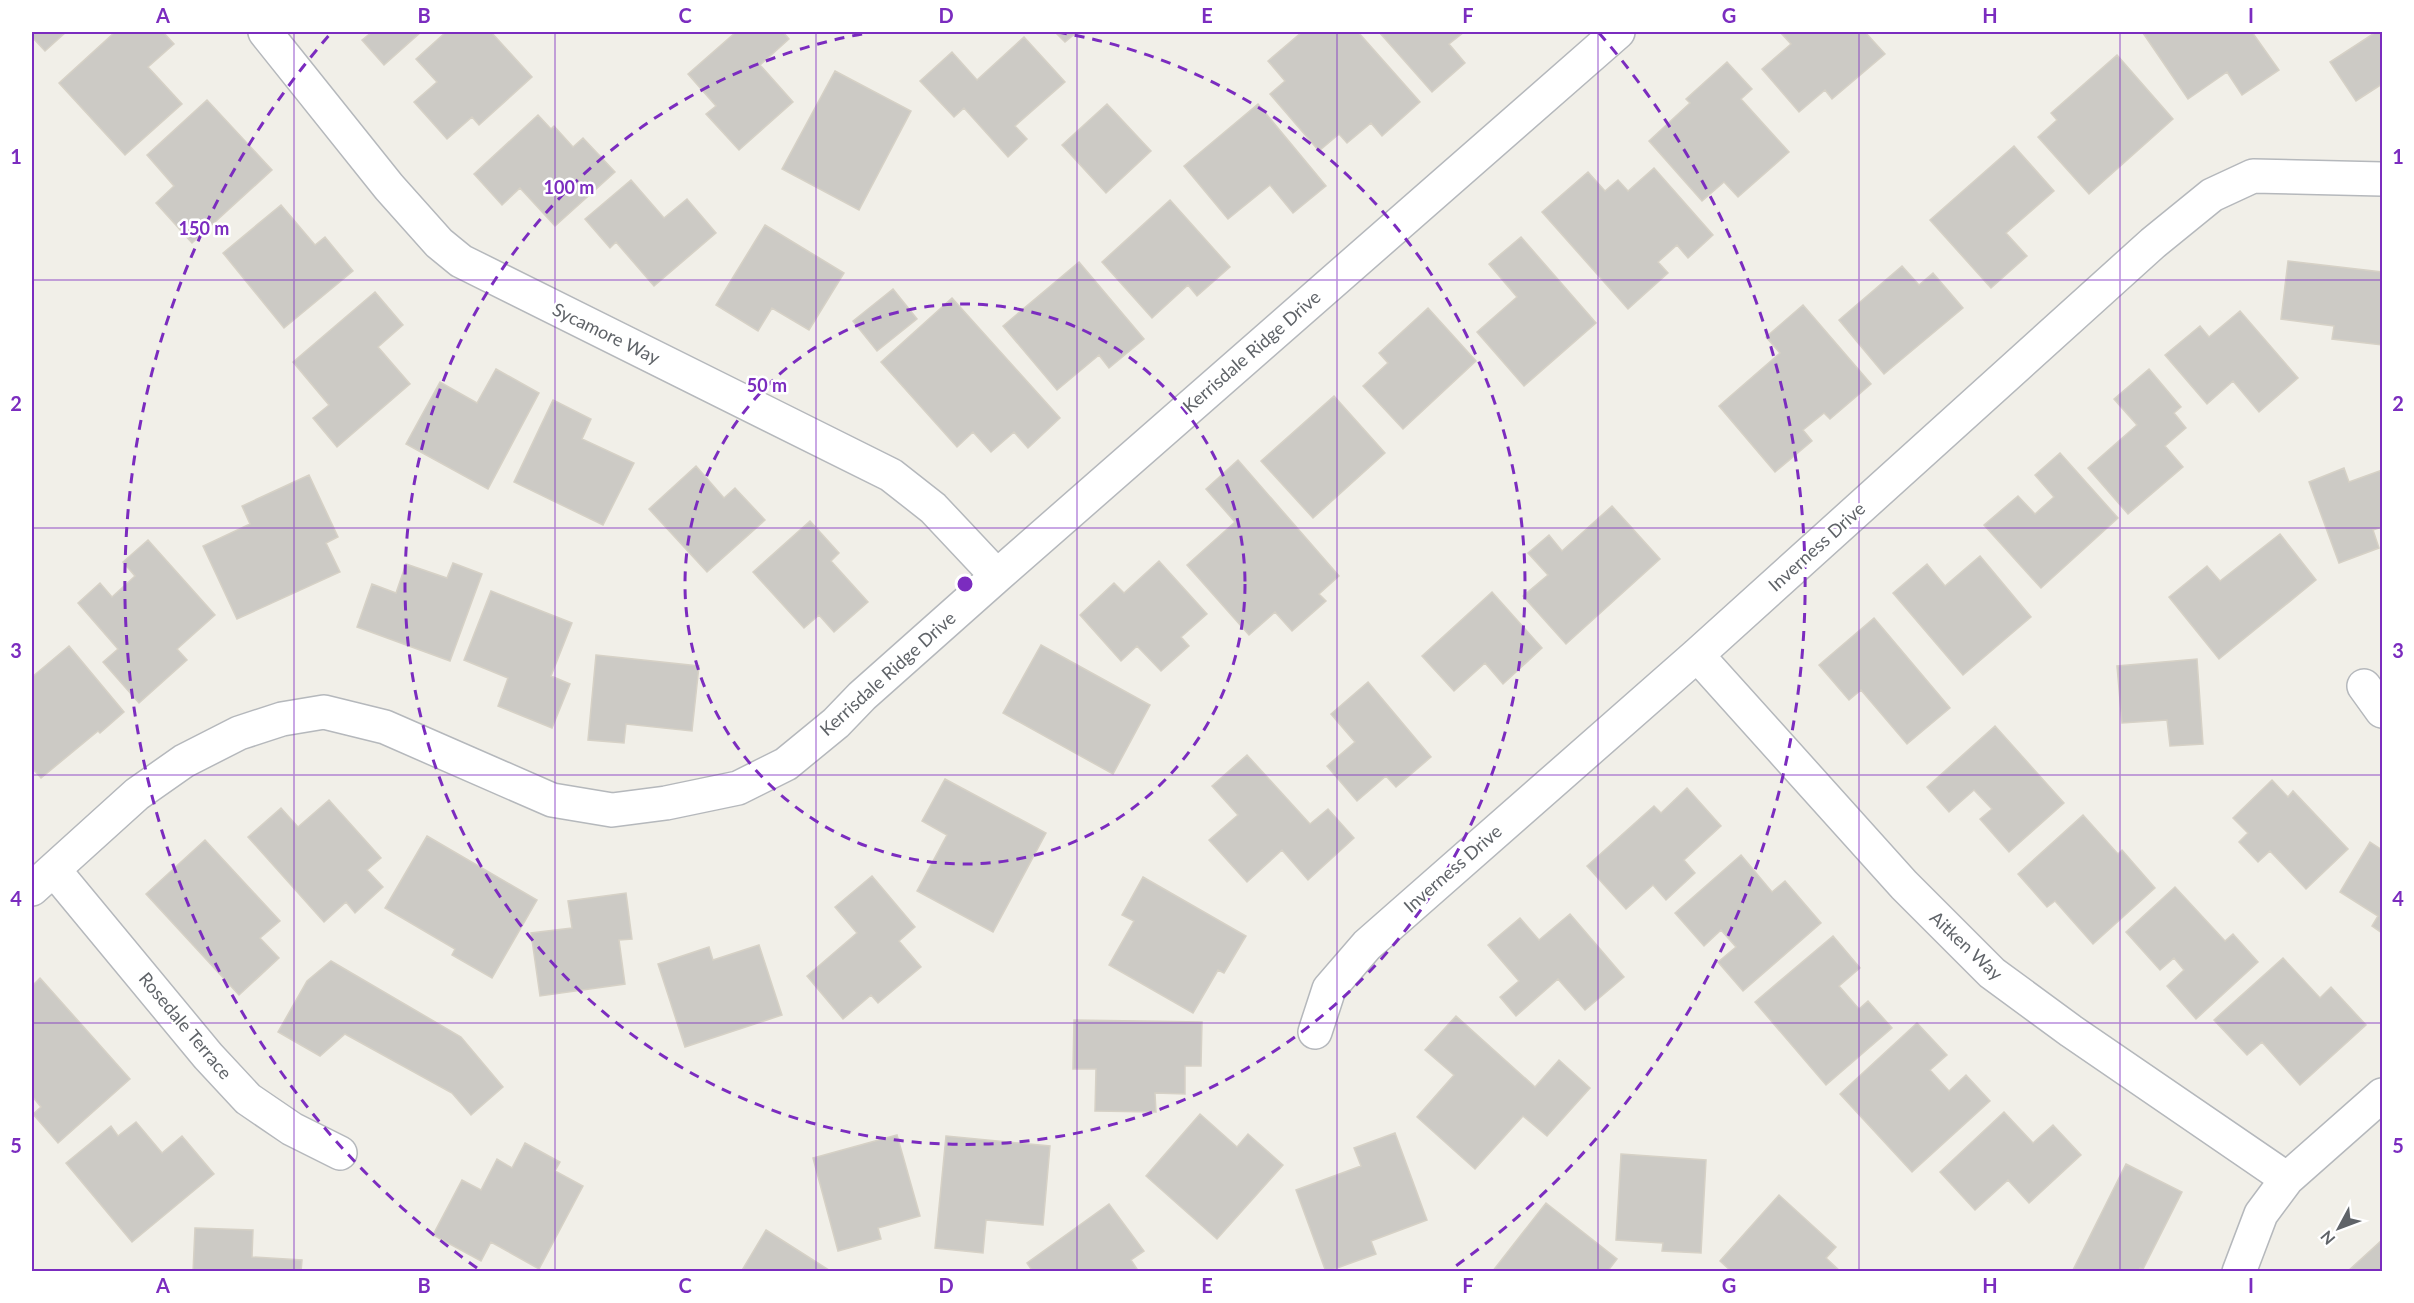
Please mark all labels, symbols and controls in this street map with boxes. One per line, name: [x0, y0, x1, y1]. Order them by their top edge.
text: A: [155, 3, 170, 27]
text: B: [417, 3, 431, 27]
text: C: [678, 3, 692, 27]
text: D: [938, 3, 954, 27]
text: E: [1201, 3, 1213, 27]
text: F: [1462, 3, 1474, 27]
text: G: [1722, 3, 1736, 27]
text: H: [1982, 3, 1998, 27]
text: I: [2248, 3, 2254, 27]
text: 1: [10, 144, 22, 168]
text: 1: [2392, 144, 2404, 168]
text: 100 m: [544, 176, 594, 198]
text: 150 m: [179, 217, 229, 239]
street label: Kerrisdale Ridge Drive: [1178, 285, 1325, 417]
street label: Sycamore Way: [549, 298, 664, 369]
text: 50 m: [747, 374, 787, 396]
text: 2: [10, 391, 22, 415]
text: 2: [2392, 391, 2404, 415]
street label: Inverness Drive: [1763, 497, 1869, 595]
centre of rings: [955, 574, 975, 594]
street label: Kerrisdale Ridge Drive: [815, 606, 960, 740]
text: 3: [10, 638, 22, 662]
text: 3: [2392, 638, 2404, 662]
street label: Inverness Drive: [1399, 820, 1506, 917]
text: 4: [10, 886, 22, 910]
text: 4: [2392, 886, 2404, 910]
street label: Aitken Way: [1926, 906, 2008, 985]
street label: Rosedale Terrace: [135, 967, 237, 1083]
text: 5: [10, 1133, 22, 1157]
text: 5: [2392, 1133, 2404, 1157]
north arrow: [2309, 1198, 2369, 1258]
text: N: [2316, 1227, 2339, 1249]
text: A: [155, 1273, 170, 1297]
text: B: [417, 1273, 431, 1297]
text: C: [678, 1273, 692, 1297]
text: D: [938, 1273, 954, 1297]
text: E: [1201, 1273, 1213, 1297]
text: F: [1462, 1273, 1474, 1297]
text: G: [1722, 1273, 1736, 1297]
text: H: [1982, 1273, 1998, 1297]
text: I: [2248, 1273, 2254, 1297]

